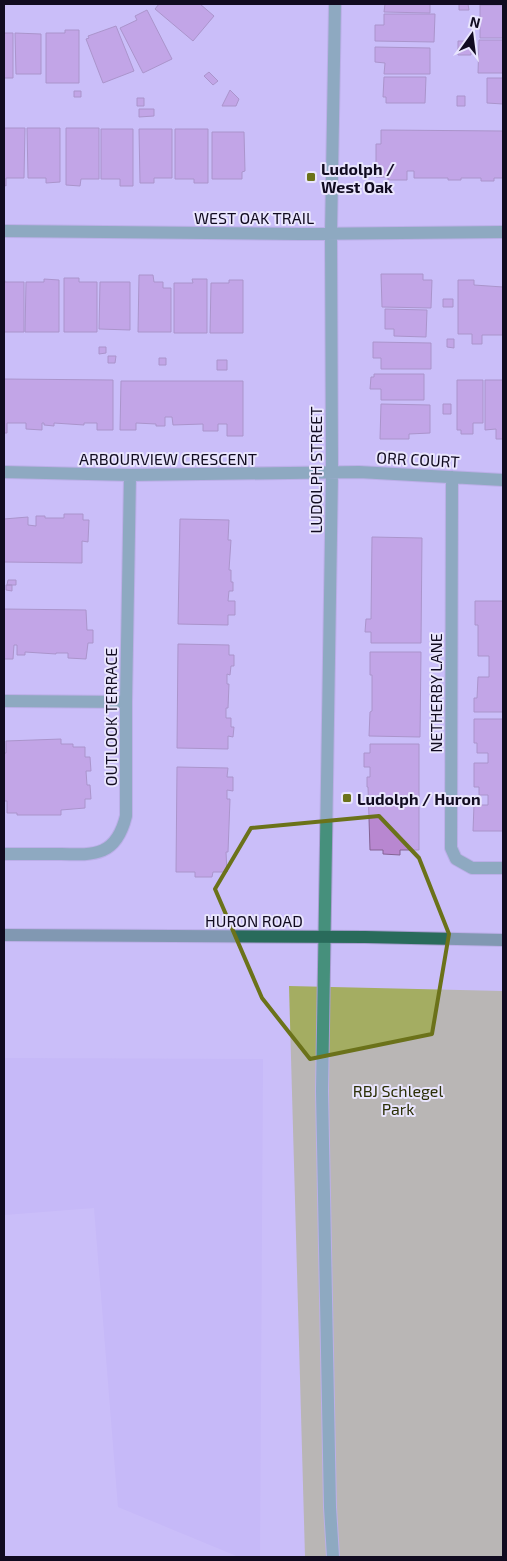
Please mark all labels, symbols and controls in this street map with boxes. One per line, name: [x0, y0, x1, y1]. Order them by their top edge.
north arrow: [447, 10, 497, 60]
text: N: [468, 12, 482, 31]
place label: Ludolph / West Oak: [321, 159, 395, 196]
marker: Ludolph / West Oak: [305, 171, 317, 183]
street label: WEST OAK TRAIL: [194, 208, 314, 227]
street label: LUDOLPH STREET: [306, 406, 325, 534]
street label: ORR COURT: [376, 447, 460, 471]
street label: ARBOURVIEW CRESCENT: [79, 449, 257, 468]
street label: NETHERBY LANE: [426, 633, 445, 753]
street label: OUTLOOK TERRACE: [101, 648, 120, 786]
place label: Ludolph / Huron: [357, 789, 481, 808]
marker: Ludolph / Huron: [341, 792, 353, 804]
street label: HURON ROAD: [205, 911, 303, 930]
park label: RBJ Schlegel Park: [353, 1081, 443, 1118]

